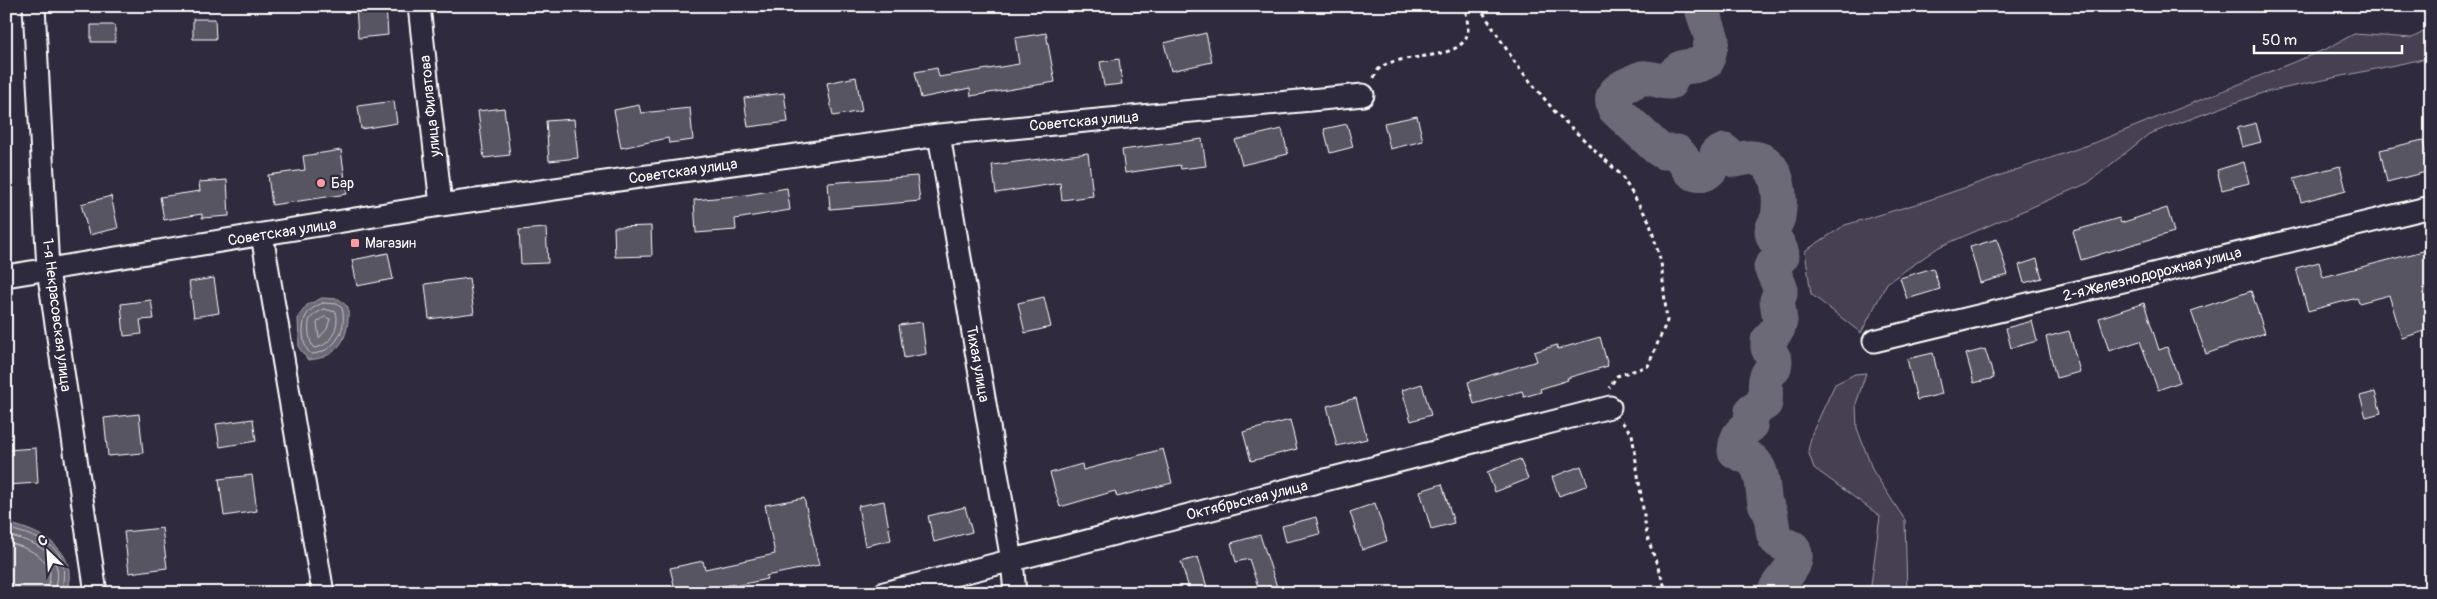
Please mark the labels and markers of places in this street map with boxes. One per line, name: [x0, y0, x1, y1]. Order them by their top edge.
place label: Бар: [331, 174, 354, 193]
marker: Бар: [315, 177, 327, 189]
place label: Магазин: [365, 234, 416, 253]
marker: Магазин: [349, 237, 361, 249]

